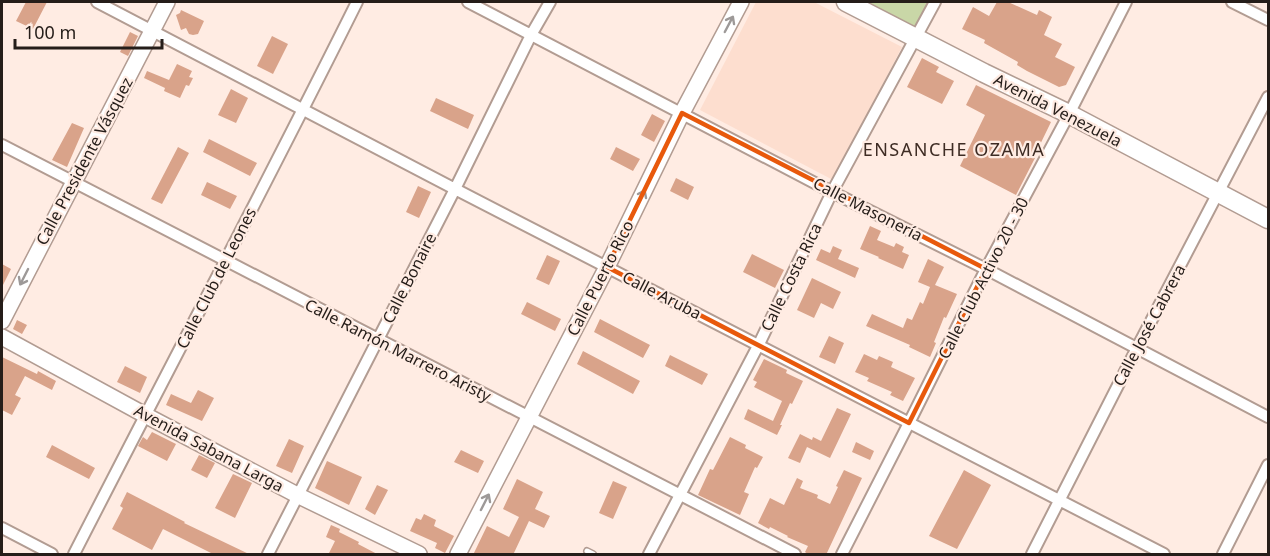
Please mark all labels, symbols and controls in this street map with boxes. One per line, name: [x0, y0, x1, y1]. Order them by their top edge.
scale bar: [15, 12, 162, 50]
one-way arrow: [724, 16, 735, 34]
text: 100 m: [24, 20, 76, 44]
street label: Avenida Venezuela: [990, 68, 1126, 152]
street label: Calle Presidente Vásquez: [30, 73, 138, 249]
district label: ENSANCHE OZAMA: [863, 137, 1045, 161]
street label: Calle Masonería: [810, 172, 926, 246]
one-way arrow: [635, 190, 647, 208]
street label: Calle Club Activo 20 - 30: [933, 193, 1033, 363]
street label: Calle Club de Leones: [171, 204, 261, 352]
street label: Calle Puerto Rico: [561, 217, 639, 339]
street label: Calle Costa Rica: [755, 219, 827, 335]
street label: Calle Bonaire: [377, 229, 441, 327]
street label: Calle José Cabrera: [1108, 260, 1190, 390]
street label: Calle Aruba: [619, 266, 705, 324]
one-way arrow: [18, 268, 29, 286]
street label: Calle Ramón Marrero Aristy: [301, 293, 496, 407]
street label: Avenida Sabana Larga: [130, 399, 288, 497]
one-way arrow: [479, 494, 491, 512]

